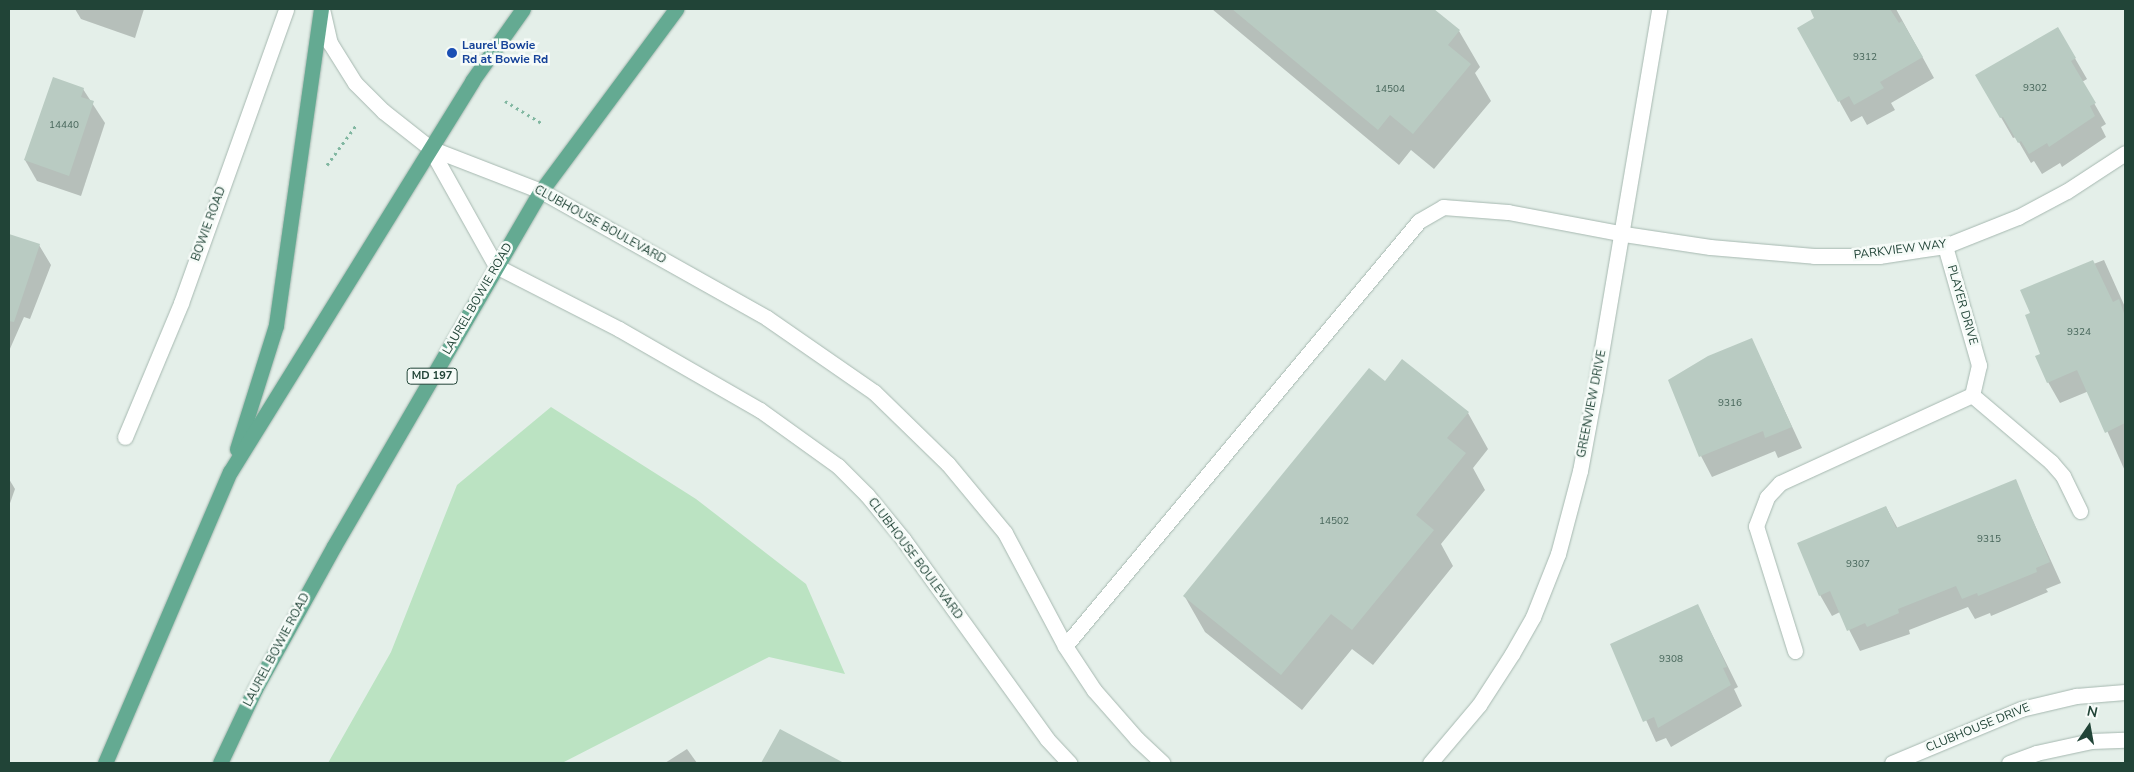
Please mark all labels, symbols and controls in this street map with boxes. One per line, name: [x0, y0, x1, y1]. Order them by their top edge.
place label: Laurel Bowie Rd at Bowie Rd: [462, 39, 548, 67]
marker: Laurel Bowie Rd at Bowie Rd: [446, 47, 458, 59]
house number: 9312: [1853, 52, 1877, 64]
house number: 9302: [2023, 83, 2047, 95]
house number: 14504: [1375, 84, 1405, 96]
house number: 14440: [49, 120, 79, 132]
street label: CLUBHOUSE BOULEVARD: [532, 183, 668, 267]
street label: BOWIE ROAD: [189, 185, 229, 263]
street label: PARKVIEW WAY: [1853, 237, 1947, 263]
street label: LAUREL BOWIE ROAD: [440, 241, 516, 357]
street label: PLAYER DRIVE: [1944, 263, 1980, 347]
house number: 9324: [2067, 327, 2091, 339]
street label: GREENVIEW DRIVE: [1574, 349, 1610, 459]
road number: MD 197: [406, 368, 458, 384]
house number: 9316: [1718, 398, 1742, 410]
street label: CLUBHOUSE BOULEVARD: [865, 495, 965, 623]
house number: 14502: [1319, 516, 1349, 528]
house number: 9315: [1977, 534, 2001, 546]
house number: 9307: [1846, 559, 1870, 571]
street label: LAUREL BOWIE ROAD: [241, 591, 313, 709]
house number: 9308: [1659, 654, 1683, 666]
street label: CLUBHOUSE DRIVE: [1924, 701, 2032, 755]
text: N: [2085, 701, 2099, 722]
north arrow: [2064, 702, 2114, 752]

